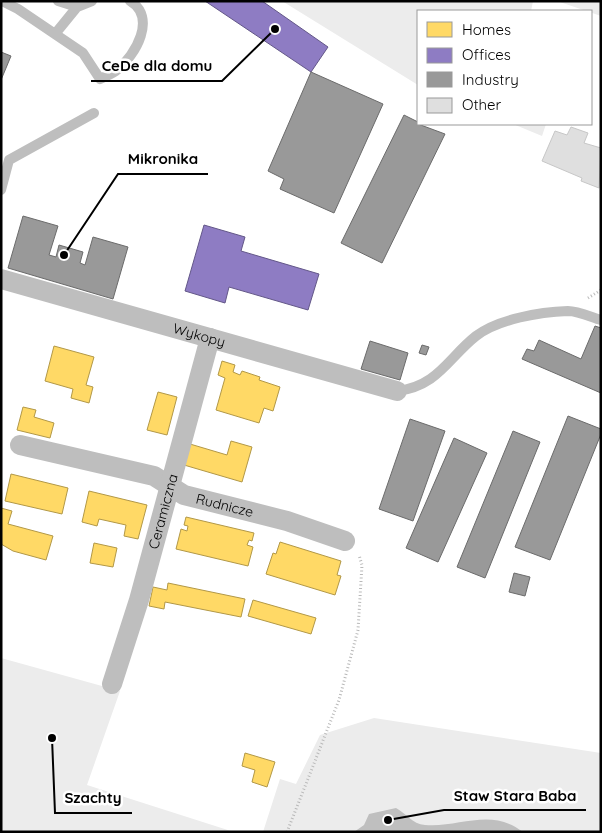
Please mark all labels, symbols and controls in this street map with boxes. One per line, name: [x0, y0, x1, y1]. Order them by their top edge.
legend: [417, 10, 592, 125]
text: Homes: [462, 20, 511, 39]
text: Offices: [462, 45, 511, 64]
callout: CeDe dla domu: [91, 51, 222, 81]
text: CeDe dla domu: [102, 56, 212, 75]
text: Industry: [462, 70, 519, 89]
text: Other: [462, 95, 502, 114]
callout: Mikronika: [118, 144, 208, 174]
text: Mikronika: [128, 149, 198, 168]
street label: Wykopy: [171, 319, 227, 351]
street label: Ceramiczna: [144, 472, 182, 551]
street label: Rudnicze: [194, 489, 255, 521]
callout: Staw Stara Baba: [444, 780, 586, 810]
callout: Szachty: [55, 783, 132, 813]
text: Staw Stara Baba: [454, 786, 576, 805]
text: Szachty: [64, 788, 122, 807]

